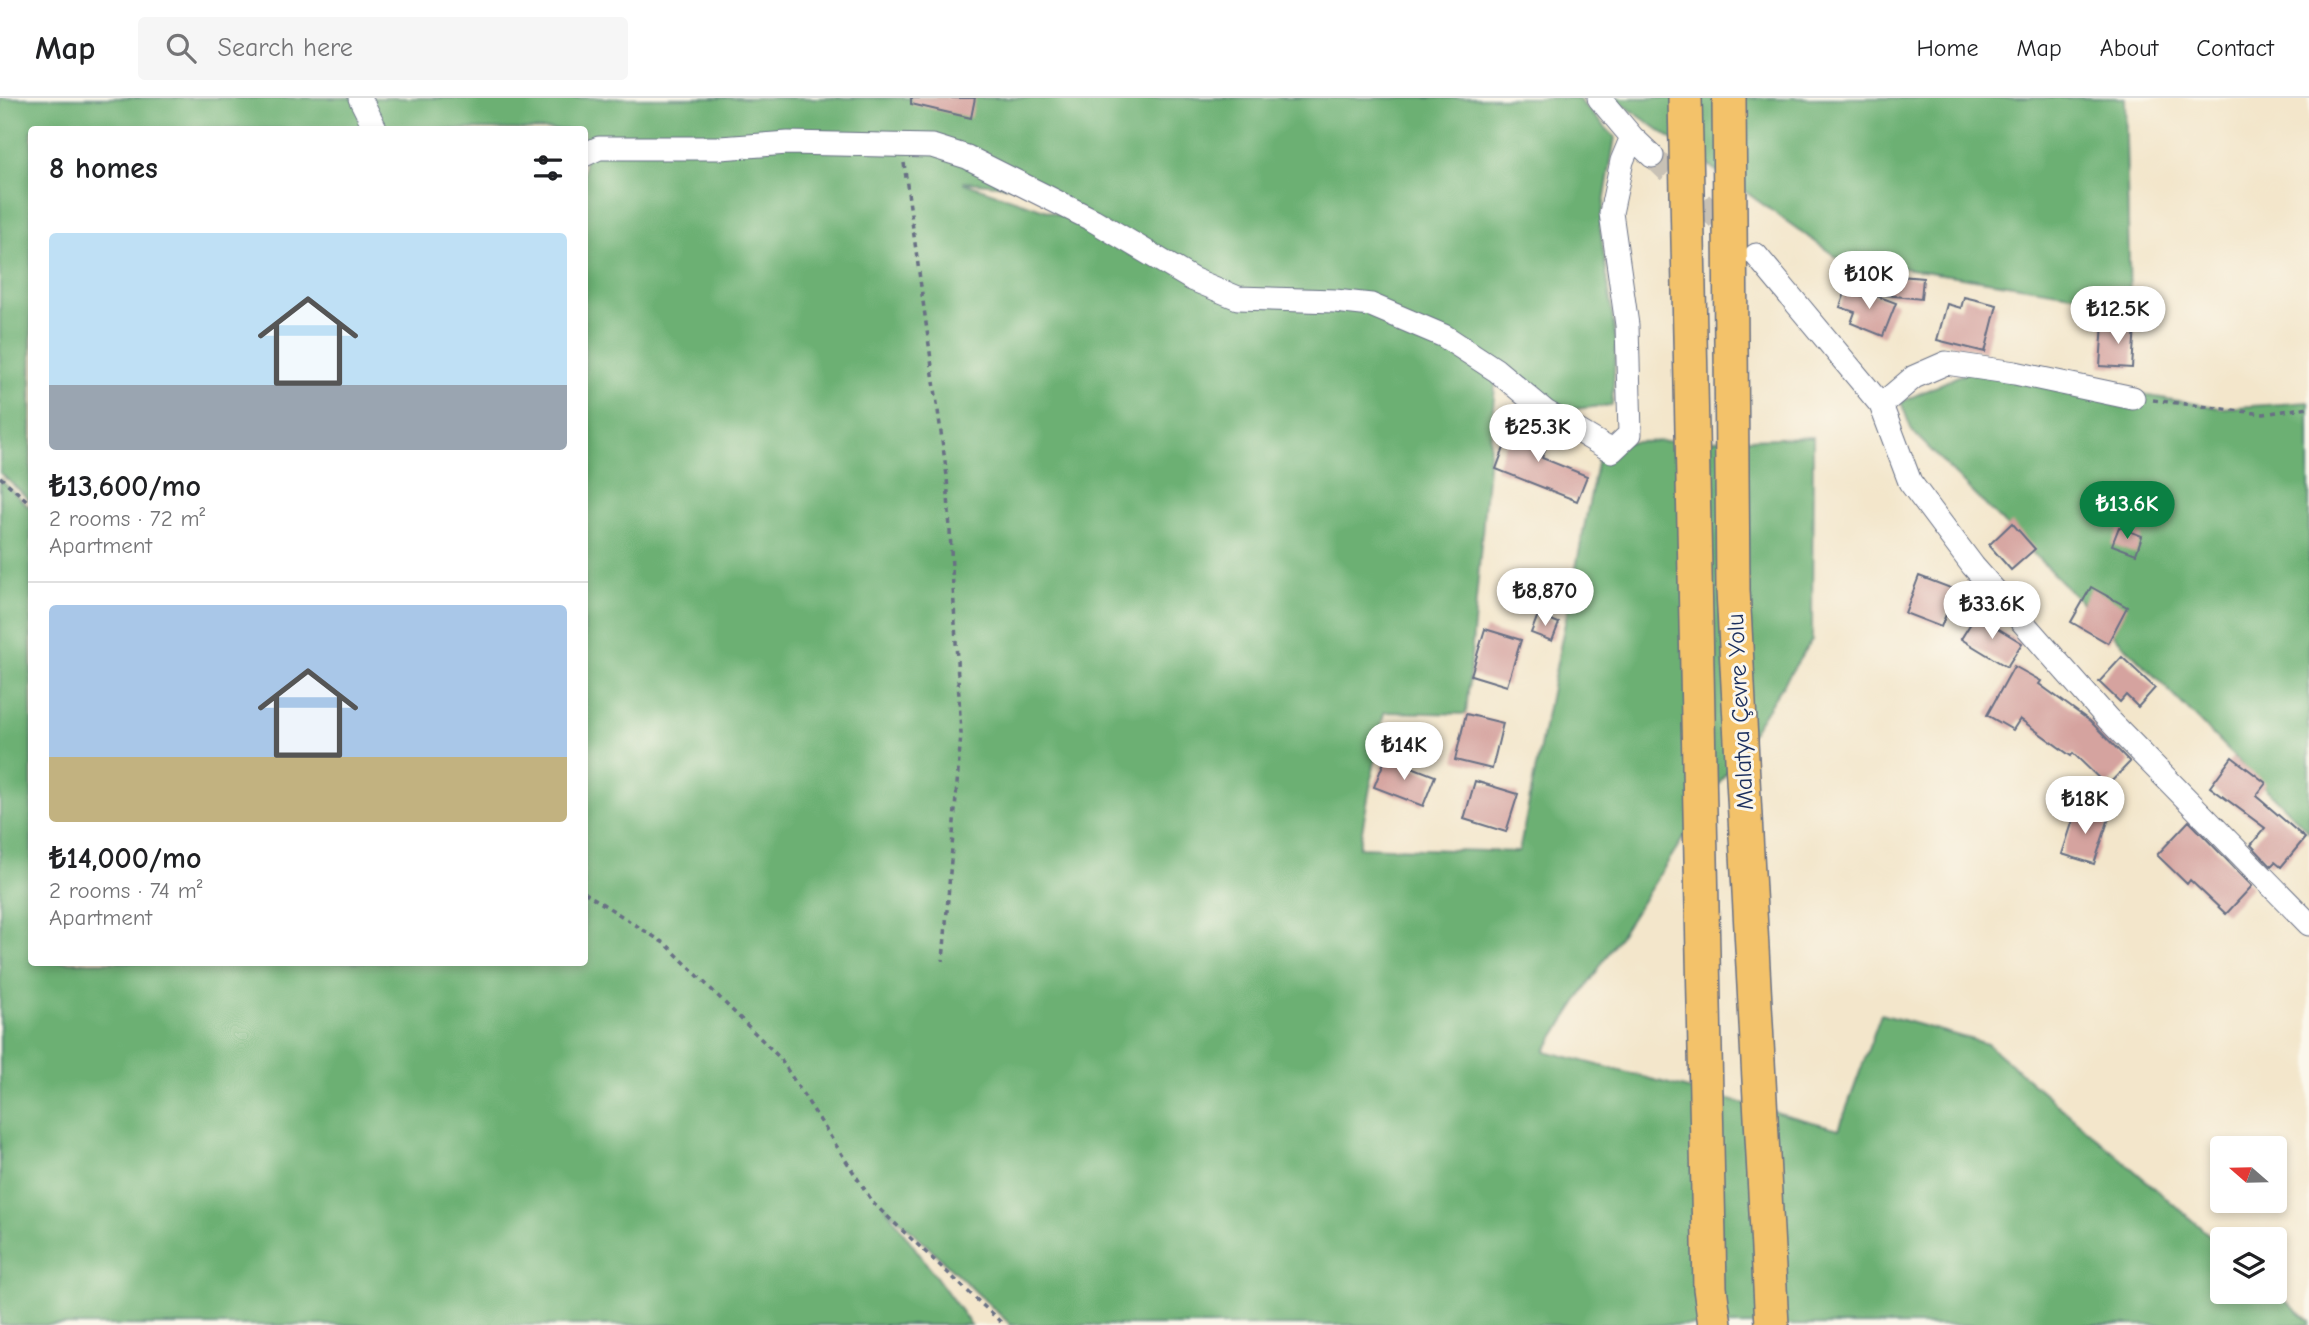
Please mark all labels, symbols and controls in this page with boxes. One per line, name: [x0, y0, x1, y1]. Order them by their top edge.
search box: [138, 17, 628, 80]
text: Map: [35, 29, 96, 67]
icon: search: [162, 29, 200, 67]
text: Search here: [218, 33, 353, 63]
text: Home: [1917, 34, 1978, 62]
text: Map: [2016, 34, 2062, 62]
text: About: [2100, 34, 2158, 62]
text: Contact: [2196, 34, 2274, 62]
icon: filters: [529, 149, 567, 187]
text: 8 homes: [49, 151, 158, 186]
pin: ₺10K: [1828, 252, 1910, 311]
text: ₺10K: [1845, 260, 1893, 287]
icon: home: [245, 278, 371, 404]
pin: ₺12.5K: [2061, 286, 2175, 346]
text: ₺12.5K: [2087, 295, 2149, 322]
pin: ₺25.3K: [1481, 404, 1595, 464]
text: ₺25.3K: [1505, 413, 1571, 440]
text: ₺13,600/mo: [49, 469, 201, 504]
pin: ₺13.6K: [2070, 482, 2184, 541]
text: ₺13.6K: [2096, 490, 2158, 517]
text: 2 rooms · 72 m²: [49, 505, 205, 532]
text: Apartment: [49, 532, 152, 559]
pin: ₺8,870: [1488, 568, 1602, 628]
text: ₺8,870: [1513, 577, 1577, 604]
pin: ₺33.6K: [1935, 582, 2049, 641]
text: ₺33.6K: [1960, 590, 2024, 617]
street label: Malatya Çevre Yolu: [1721, 613, 1759, 811]
icon: home: [245, 650, 371, 776]
pin: ₺14K: [1363, 722, 1445, 782]
text: ₺14K: [1381, 731, 1427, 758]
pin: ₺18K: [2044, 776, 2126, 836]
text: ₺18K: [2062, 785, 2108, 812]
text: ₺14,000/mo: [49, 841, 201, 876]
text: 2 rooms · 74 m²: [49, 877, 202, 904]
text: Apartment: [49, 904, 152, 931]
north arrow: [2210, 1136, 2287, 1213]
map controls: [2210, 1136, 2287, 1304]
button: layers: [2210, 1227, 2287, 1304]

